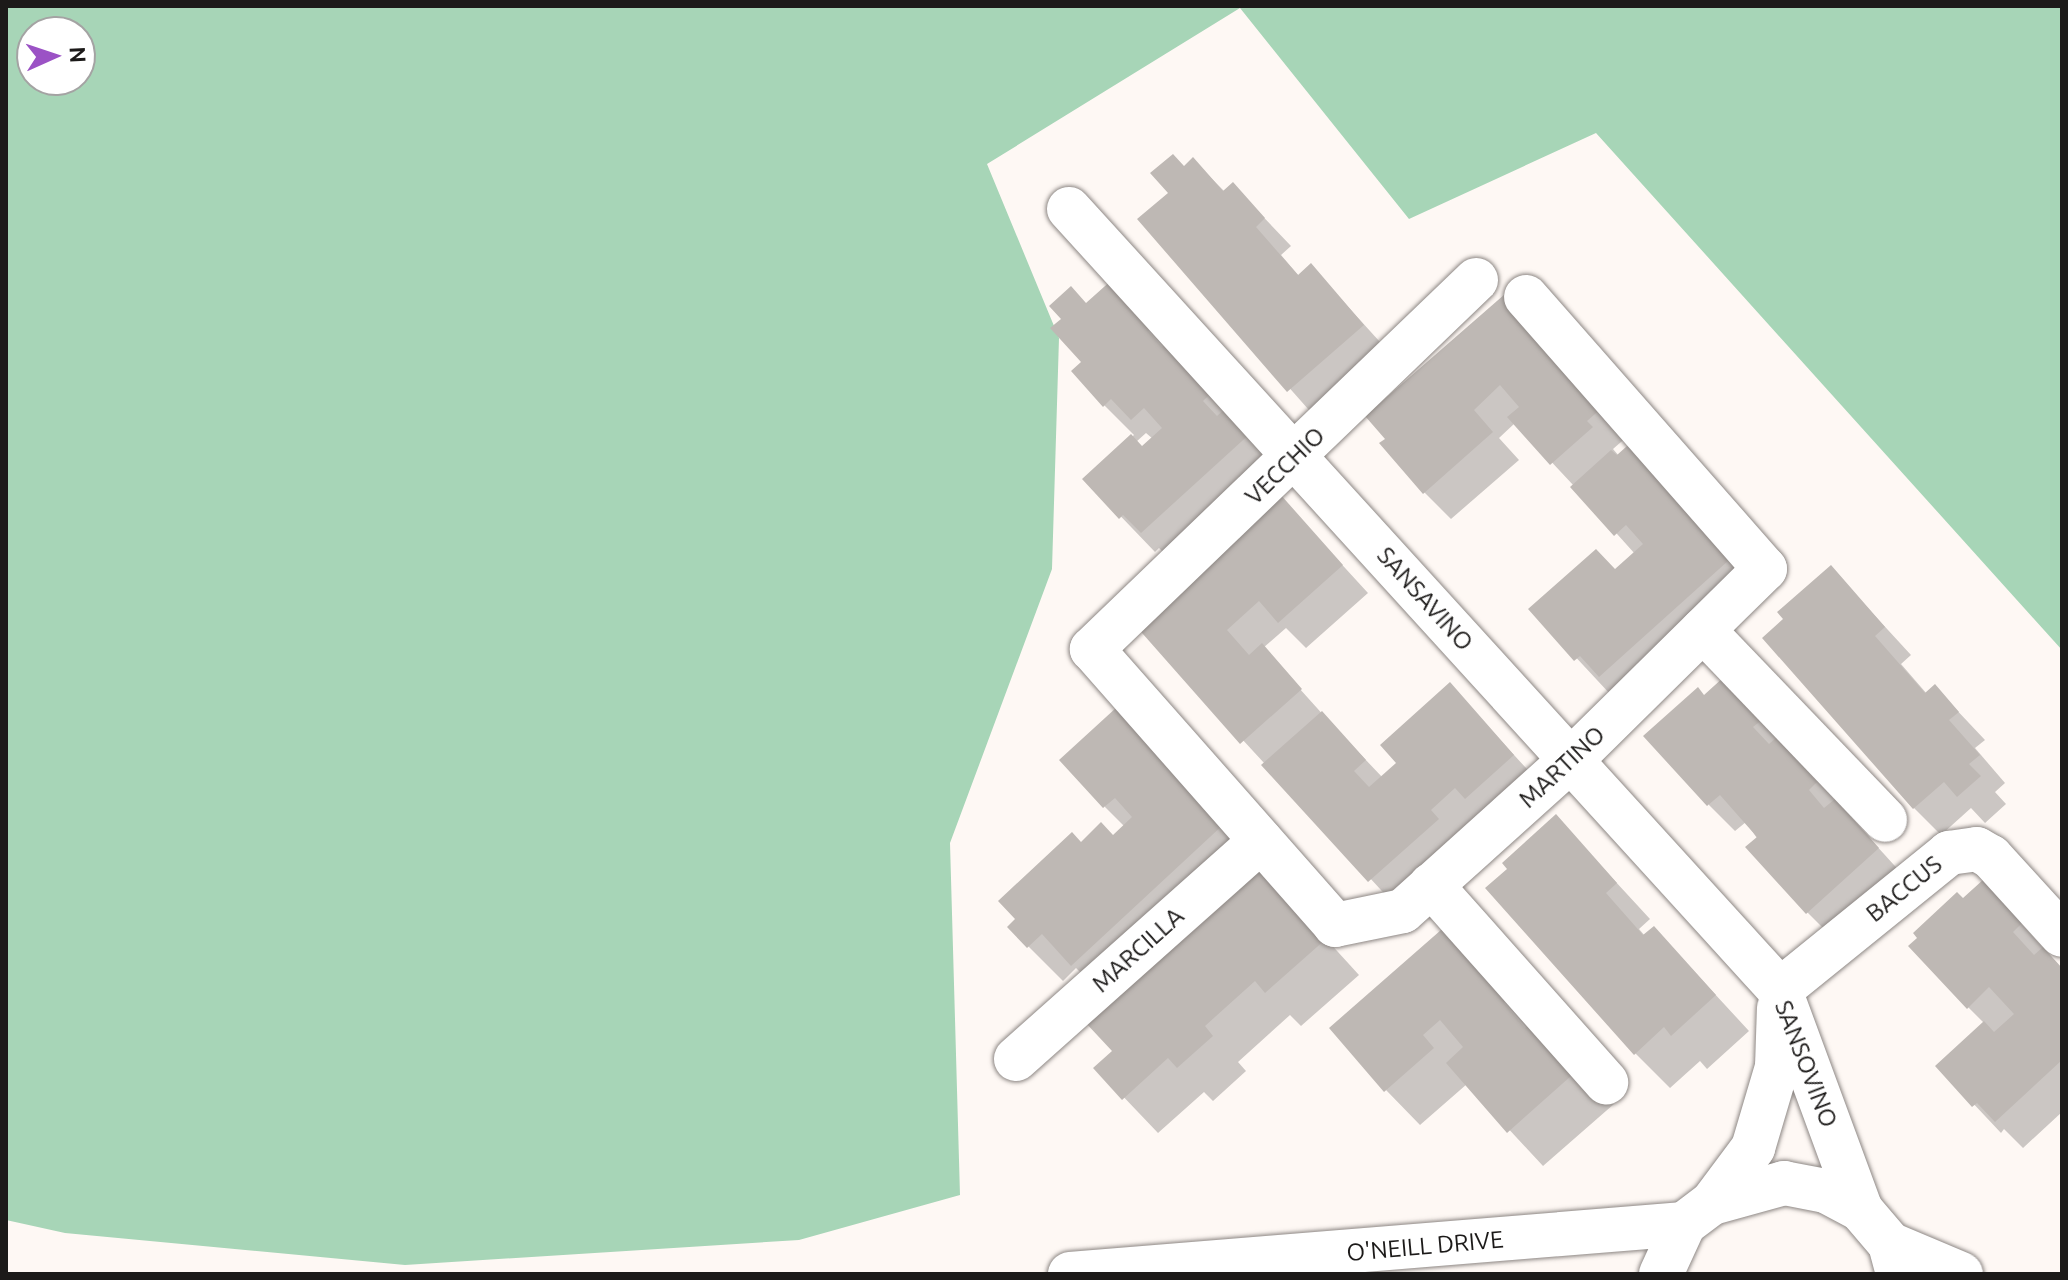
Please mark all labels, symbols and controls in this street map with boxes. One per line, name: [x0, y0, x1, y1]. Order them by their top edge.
north arrow: [16, 16, 96, 96]
text: N: [66, 46, 91, 64]
street label: VECCHIO: [1239, 421, 1331, 511]
street label: SANSAVINO: [1371, 541, 1479, 657]
street label: MARTINO: [1513, 720, 1611, 814]
street label: BACCUS: [1860, 850, 1948, 928]
street label: MARCILLA: [1086, 902, 1190, 998]
street label: SANSOVINO: [1769, 997, 1843, 1131]
street label: O'NEILL DRIVE: [1345, 1225, 1505, 1267]

